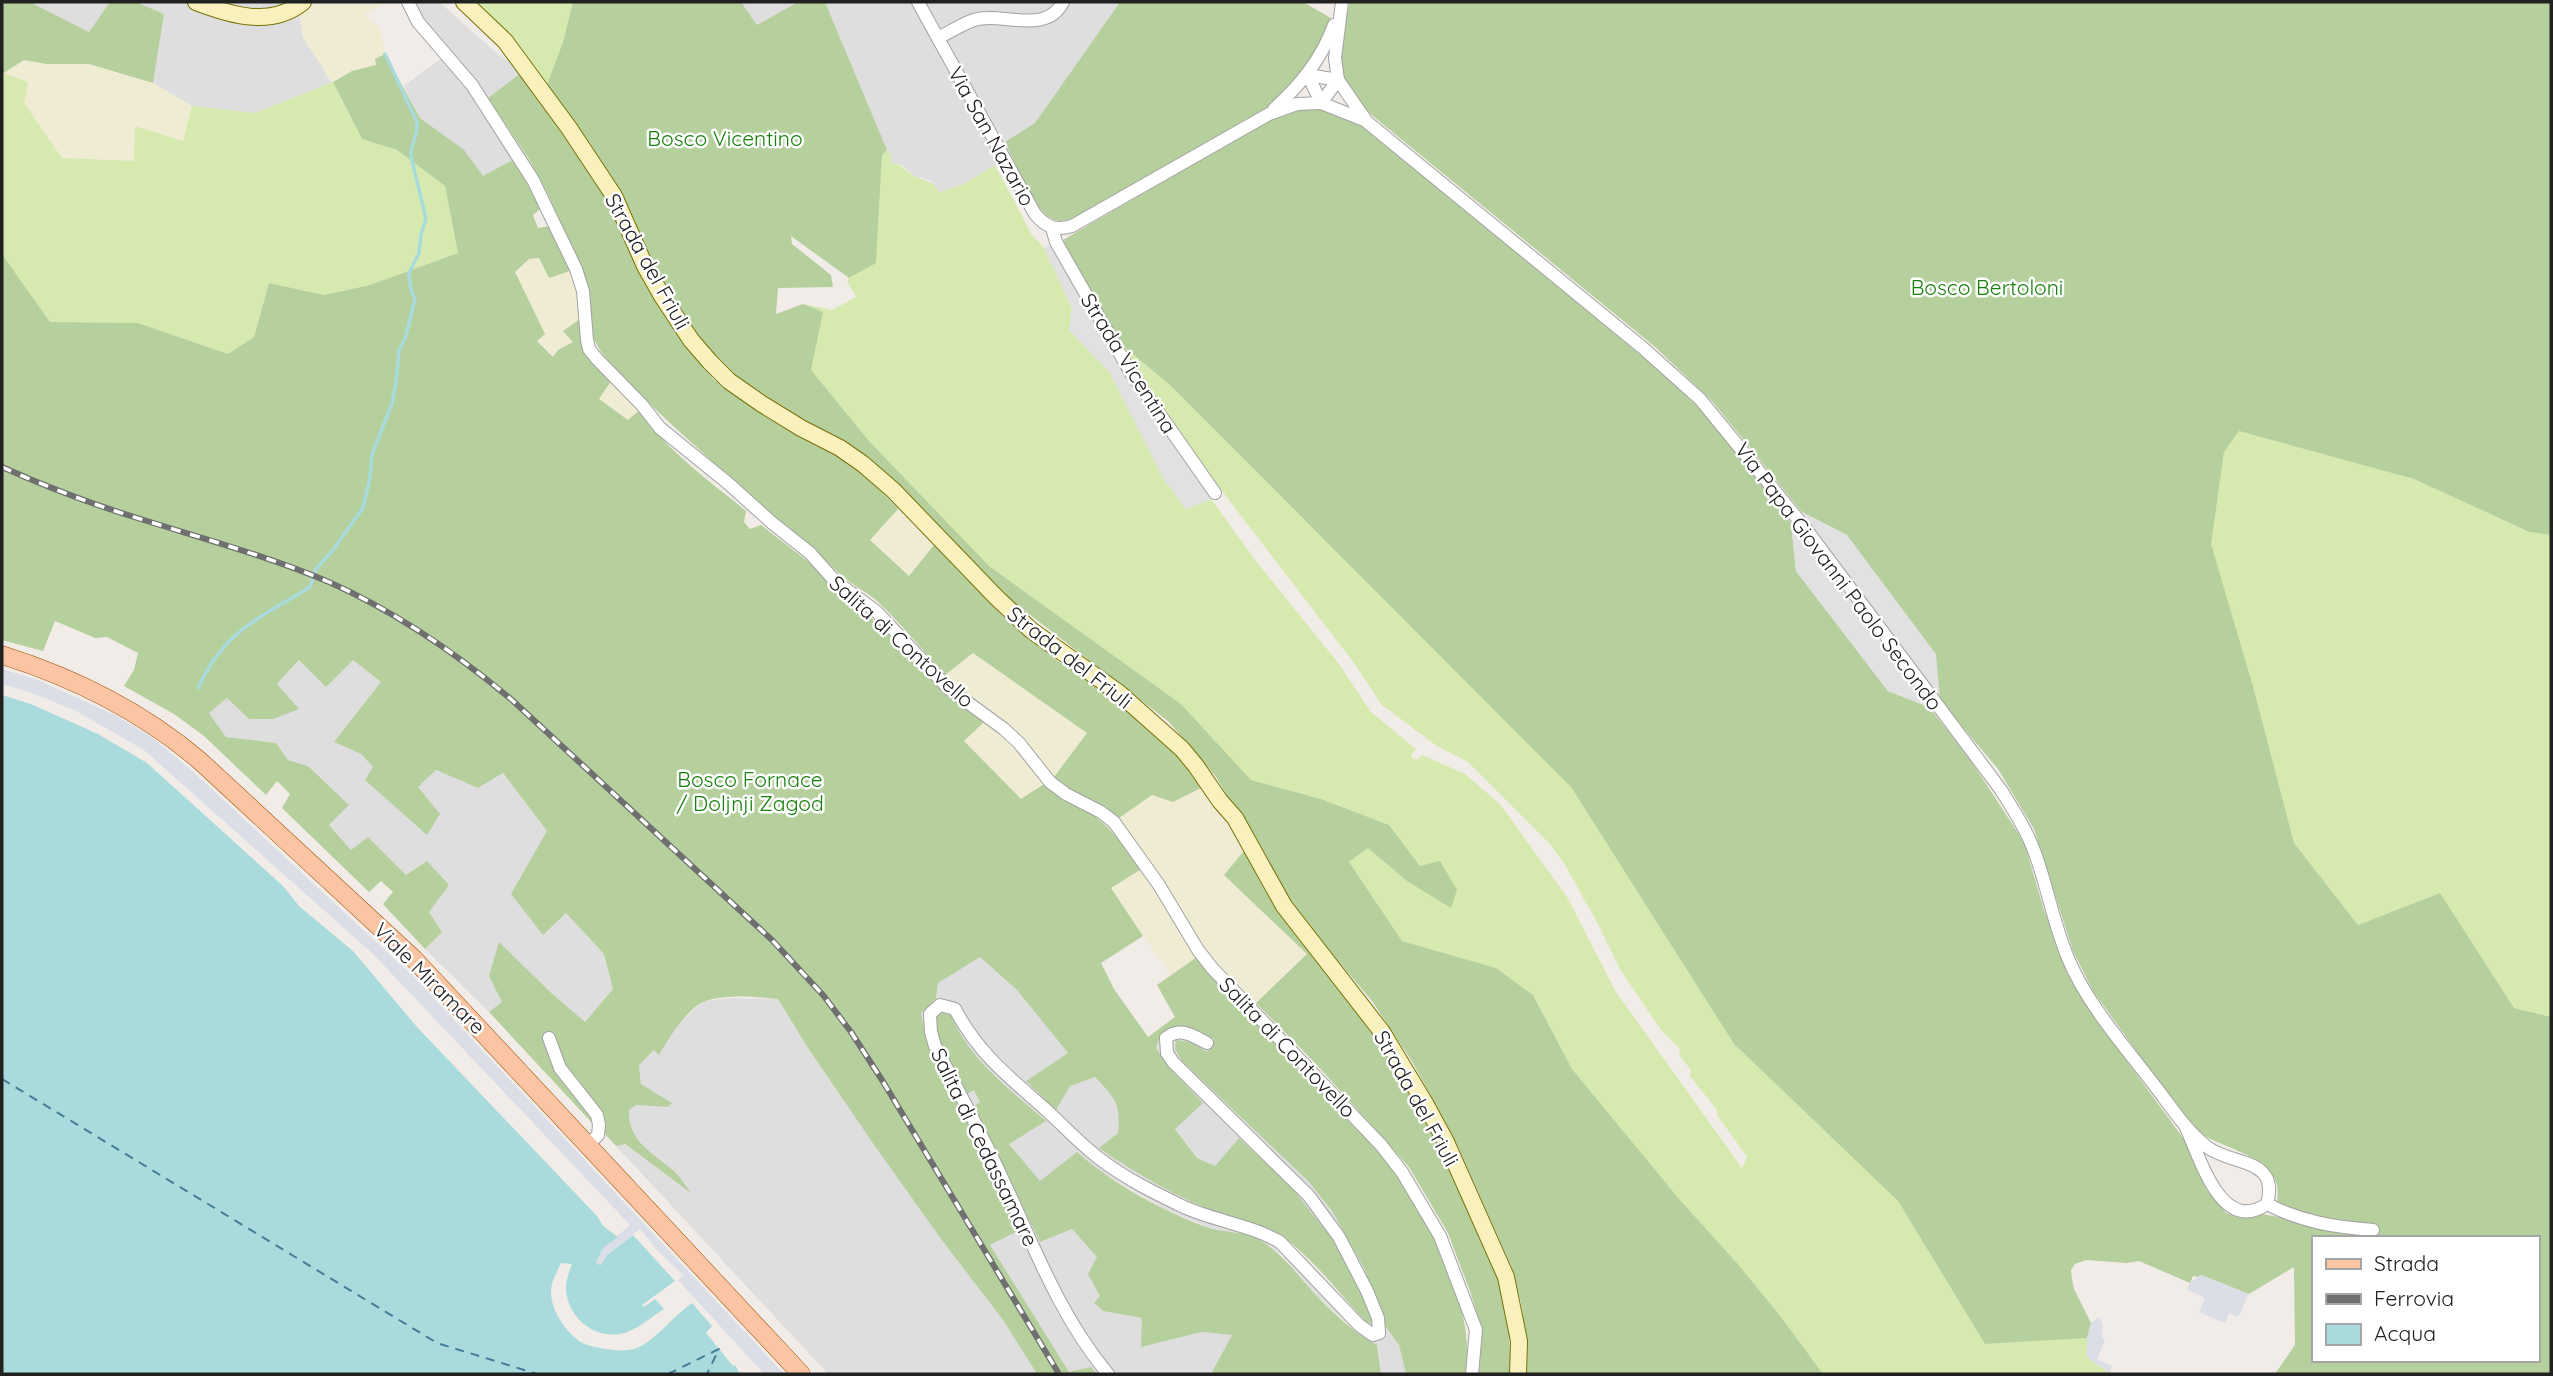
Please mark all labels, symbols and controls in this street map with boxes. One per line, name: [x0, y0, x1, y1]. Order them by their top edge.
street label: Via San Nazario: [943, 62, 1041, 210]
park label: Bosco Vicentino: [647, 125, 803, 151]
street label: Strada del Friuli: [600, 188, 696, 334]
park label: Bosco Bertoloni: [1911, 274, 2063, 300]
street label: Strada Vicentina: [1075, 288, 1183, 438]
street label: Via Papa Giovanni Paolo Secondo: [1730, 437, 1948, 715]
street label: Salita di Contovello: [824, 569, 980, 713]
street label: Strada del Friuli: [1002, 600, 1138, 714]
park label: Bosco Fornace / Doljnji Zagod: [676, 766, 824, 816]
street label: Viale Miramare: [369, 917, 491, 1039]
street label: Salita di Contovello: [1214, 971, 1362, 1123]
street label: Strada del Friuli: [1369, 1025, 1465, 1171]
street label: Salita di Cedassamare: [926, 1044, 1044, 1250]
legend: [2312, 1236, 2539, 1362]
text: Strada: [2374, 1250, 2439, 1276]
text: Ferrovia: [2374, 1285, 2454, 1311]
text: Acqua: [2374, 1320, 2436, 1346]

